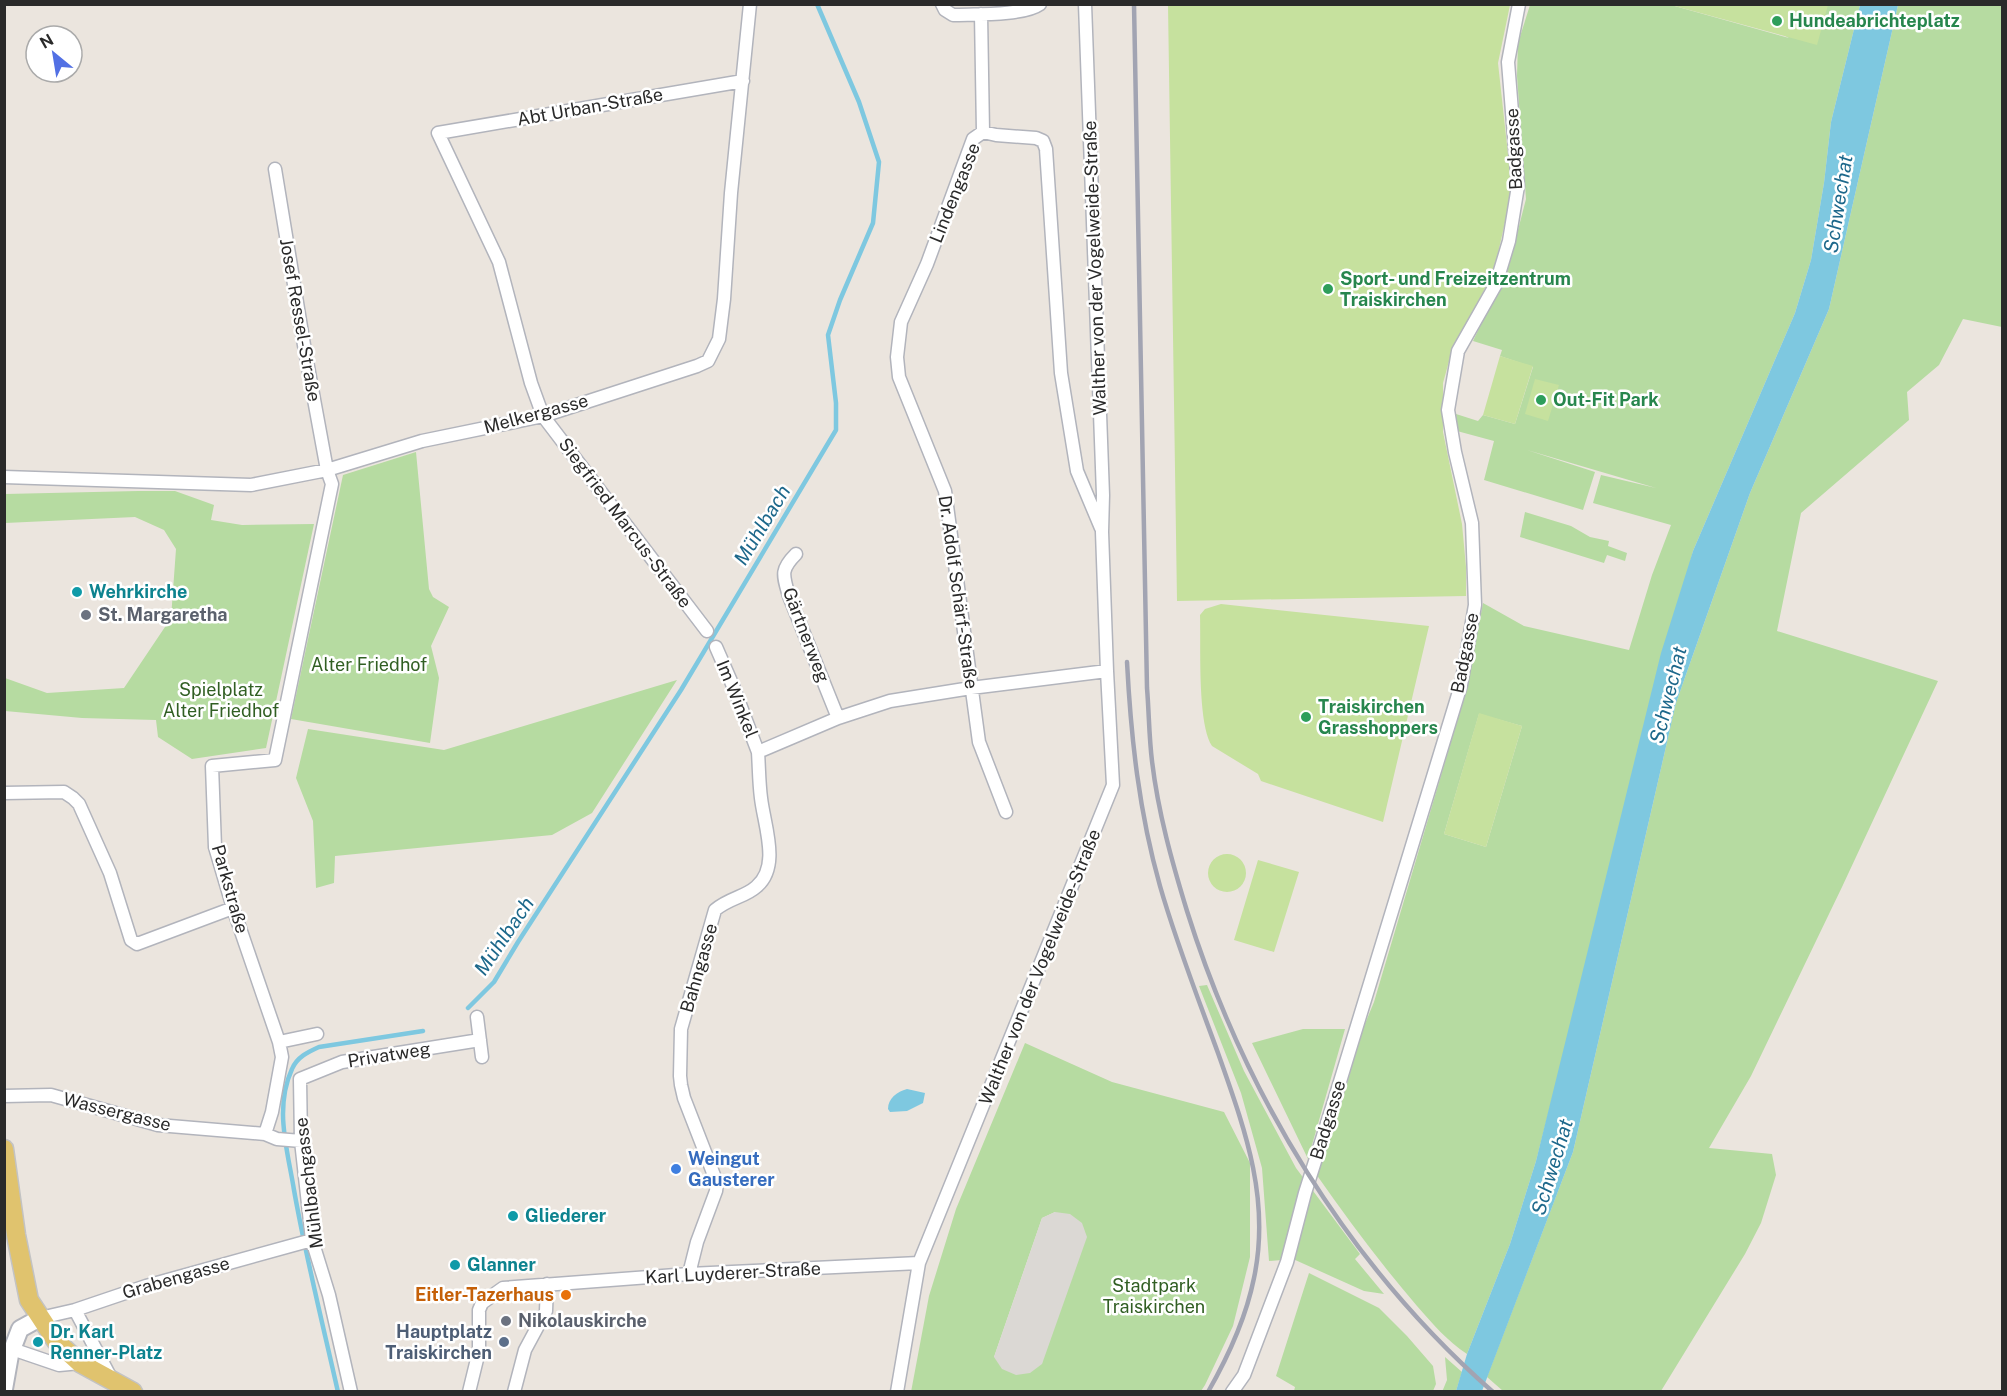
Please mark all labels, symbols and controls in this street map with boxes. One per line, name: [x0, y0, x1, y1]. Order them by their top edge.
place label: Hundeabrichteplatz: [1789, 10, 1960, 31]
marker: Hundeabrichteplatz: [1770, 14, 1784, 28]
north arrow: [24, 24, 84, 84]
text: N: [37, 30, 57, 53]
street label: Abt Urban-Straße: [515, 83, 664, 130]
street label: Badgasse: [1501, 108, 1526, 190]
street label: Walther von der Vogelweide-Straße: [1079, 120, 1110, 416]
street label: Lindengasse: [925, 140, 984, 246]
water label: Schwechat: [1818, 153, 1858, 255]
street label: Josef Ressel-Straße: [276, 237, 325, 403]
place label: Sport- und Freizeitzentrum Traiskirchen: [1340, 268, 1571, 310]
marker: Sport- und Freizeitzentrum Traiskirchen: [1321, 282, 1335, 296]
place label: Out-Fit Park: [1553, 389, 1659, 410]
street label: Melkergasse: [481, 390, 590, 438]
marker: Out-Fit Park: [1534, 393, 1548, 407]
street label: Siegfried Marcus-Straße: [555, 434, 696, 612]
water label: Mühlbach: [729, 481, 795, 569]
street label: Dr. Adolf Schärf-Straße: [935, 494, 982, 690]
place label: Wehrkirche: [89, 581, 187, 602]
street label: Gärtnerweg: [779, 584, 834, 685]
marker: Wehrkirche: [70, 585, 84, 599]
place label: St. Margaretha: [98, 604, 228, 625]
marker: St. Margaretha: [79, 608, 93, 622]
street label: Badgasse: [1446, 611, 1483, 695]
water label: Schwechat: [1644, 643, 1692, 746]
park label: Alter Friedhof: [311, 654, 427, 675]
street label: Im Winkel: [712, 657, 763, 741]
park label: Spielplatz Alter Friedhof: [163, 679, 279, 721]
place label: Traiskirchen Grasshoppers: [1318, 696, 1438, 738]
marker: Traiskirchen Grasshoppers: [1299, 710, 1313, 724]
street label: Walther von der Vogelweide-Straße: [974, 826, 1105, 1108]
street label: Parkstraße: [208, 842, 253, 936]
water label: Mühlbach: [469, 892, 539, 980]
street label: Bahngasse: [676, 921, 721, 1015]
street label: Privatweg: [346, 1038, 432, 1071]
street label: Badgasse: [1306, 1078, 1350, 1162]
street label: Wassergasse: [61, 1088, 173, 1135]
street label: Mühlbachgasse: [290, 1116, 327, 1250]
water label: Schwechat: [1526, 1116, 1578, 1218]
place label: Weingut Gausterer: [688, 1148, 775, 1190]
marker: Weingut Gausterer: [669, 1162, 683, 1176]
place label: Gliederer: [525, 1205, 607, 1226]
marker: Gliederer: [506, 1209, 520, 1223]
street label: Grabengasse: [120, 1252, 232, 1303]
place label: Glanner: [467, 1254, 536, 1275]
street label: Karl Luyderer-Straße: [645, 1257, 821, 1288]
marker: Glanner: [448, 1258, 462, 1272]
park label: Stadtpark Traiskirchen: [1103, 1275, 1205, 1317]
place label: Eitler-Tazerhaus: [415, 1284, 554, 1305]
marker: Eitler-Tazerhaus: [559, 1288, 573, 1302]
place label: Nikolauskirche: [518, 1310, 647, 1331]
marker: Nikolauskirche: [499, 1314, 513, 1328]
place label: Dr. Karl Renner-Platz: [50, 1321, 162, 1363]
place label: Hauptplatz Traiskirchen: [385, 1321, 492, 1363]
marker: Dr. Karl Renner-Platz: [31, 1335, 45, 1349]
marker: Hauptplatz Traiskirchen: [497, 1335, 511, 1349]

